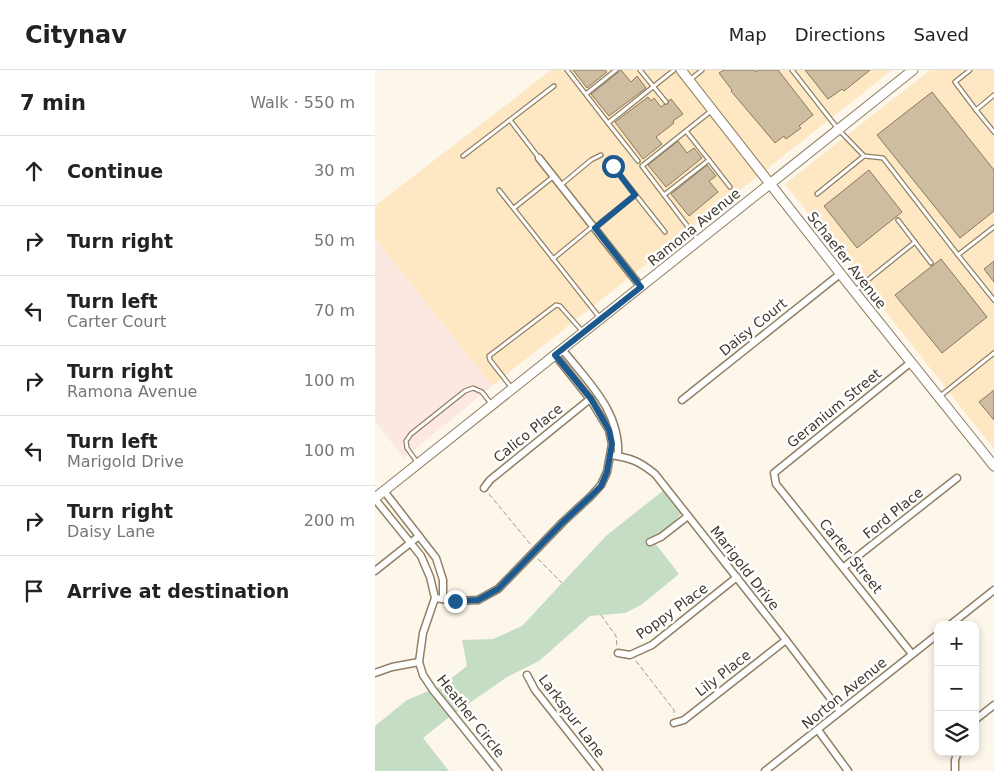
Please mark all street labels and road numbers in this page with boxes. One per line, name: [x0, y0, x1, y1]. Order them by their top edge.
street label: Ramona Avenue: [645, 185, 743, 269]
street label: Schaefer Avenue: [804, 208, 890, 312]
street label: Daisy Court: [716, 295, 790, 359]
street label: Geranium Street: [784, 365, 885, 451]
street label: Calico Place: [490, 400, 566, 466]
street label: Ford Place: [860, 484, 926, 542]
street label: Carter Street: [816, 516, 886, 597]
street label: Marigold Drive: [707, 523, 783, 613]
street label: Poppy Place: [633, 580, 711, 642]
street label: Lily Place: [692, 647, 754, 699]
street label: Norton Avenue: [798, 654, 890, 732]
street label: Heather Circle: [434, 672, 508, 760]
street label: Larkspur Lane: [536, 672, 608, 760]

